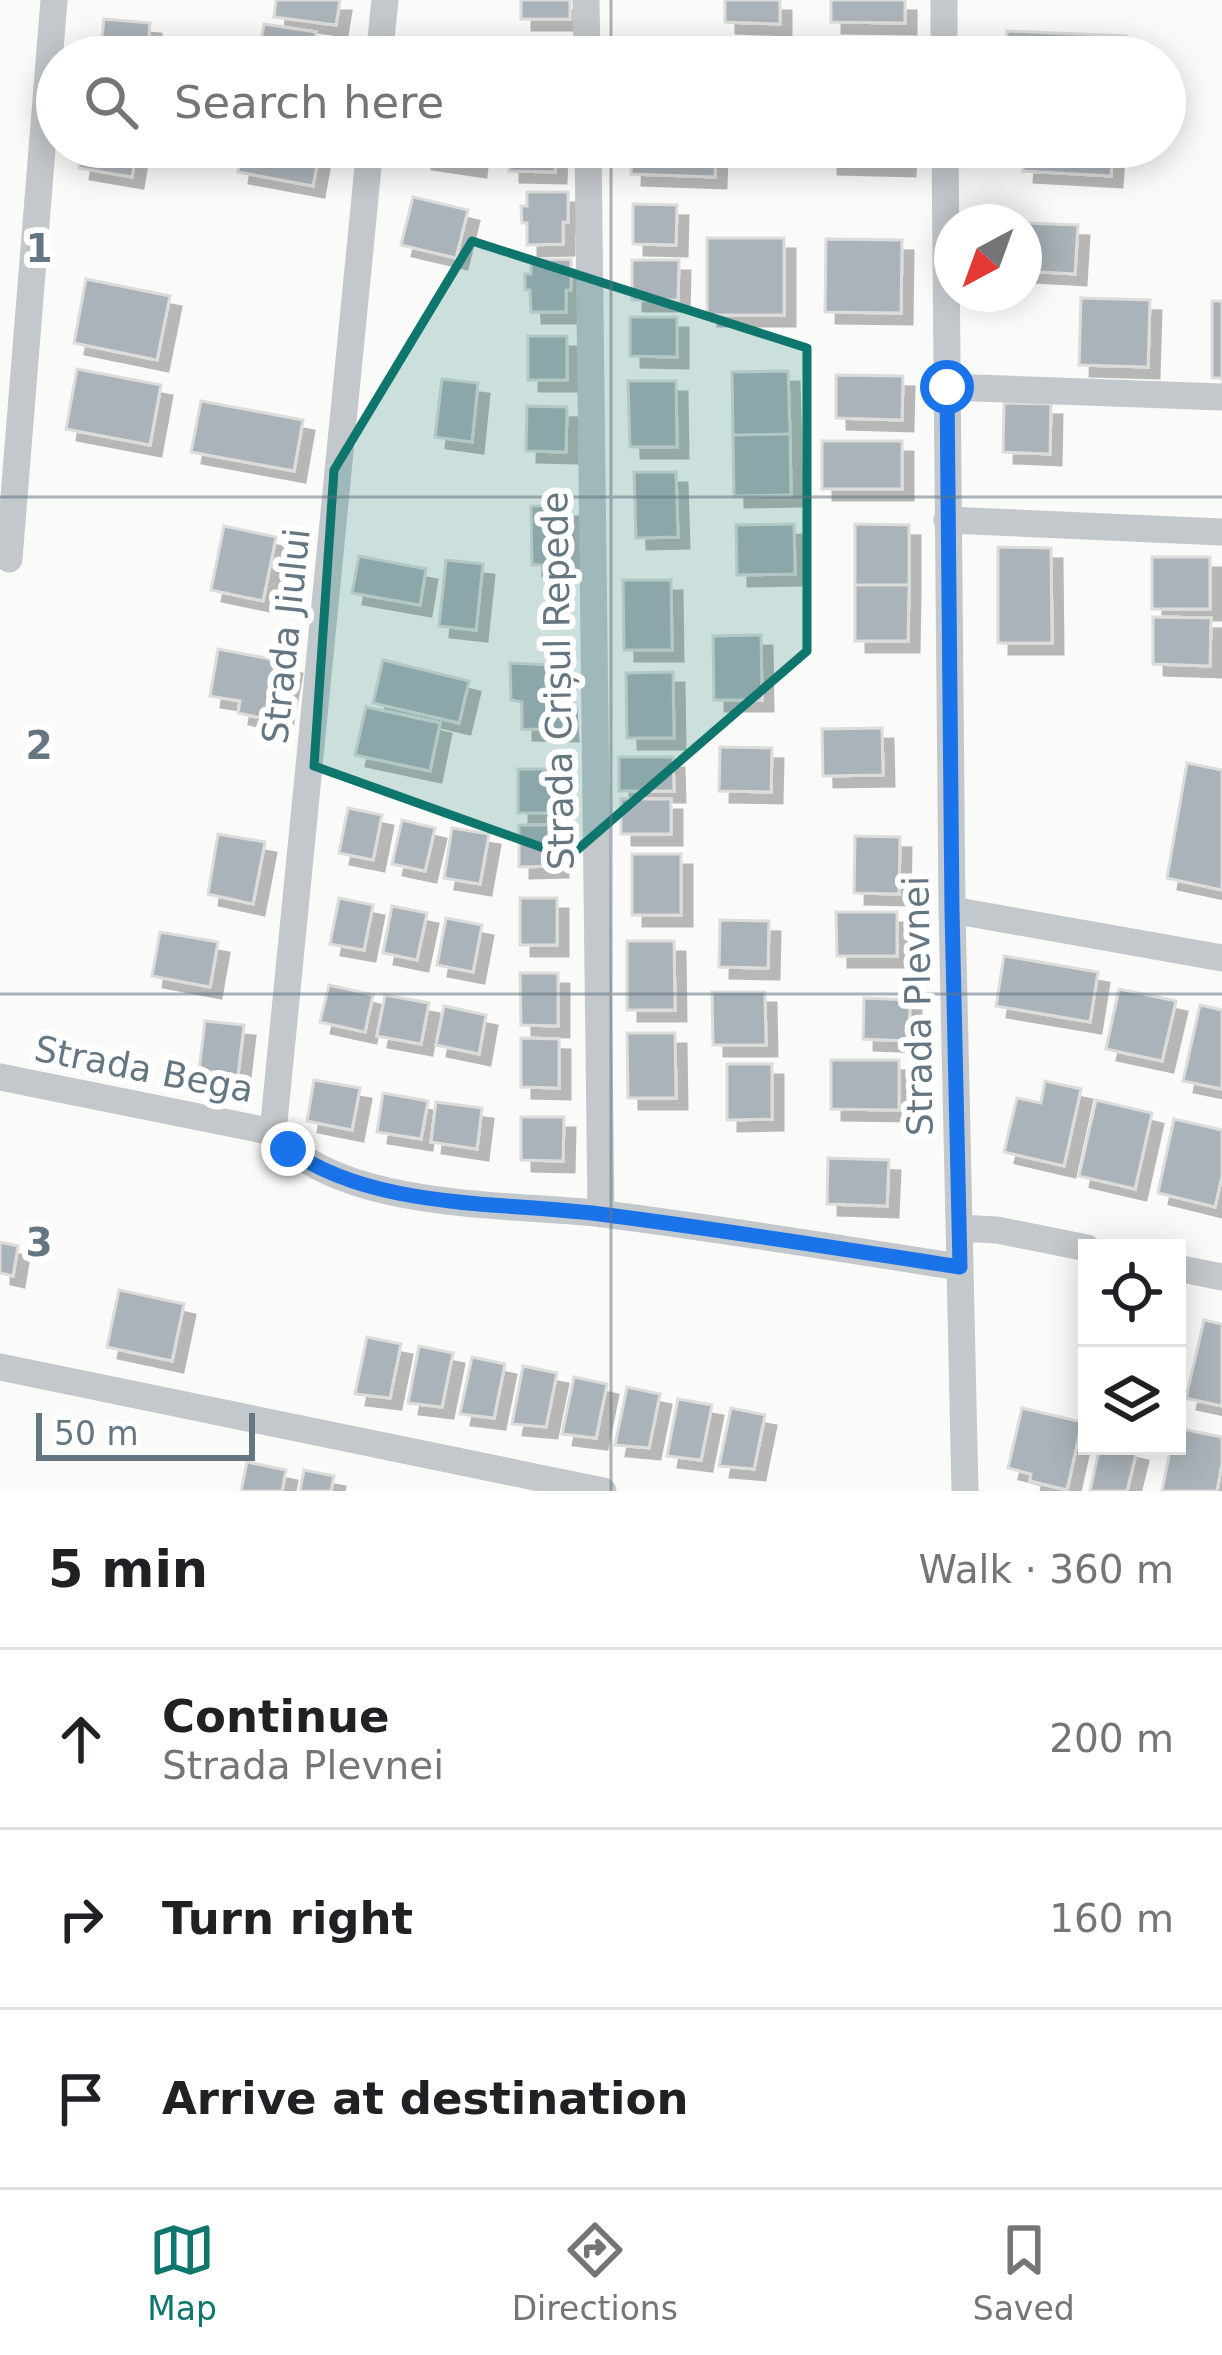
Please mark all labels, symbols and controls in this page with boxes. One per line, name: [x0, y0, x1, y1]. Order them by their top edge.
search box: [36, 36, 1186, 168]
icon: search: [78, 69, 144, 135]
text: Search here: [174, 76, 444, 129]
north arrow: [934, 204, 1042, 312]
text: 1: [25, 226, 53, 271]
route start: [920, 360, 974, 414]
street label: Strada Crișul Repede: [534, 491, 583, 871]
street label: Strada Jiului: [254, 526, 318, 746]
text: 2: [25, 723, 53, 768]
street label: Strada Plevnei: [895, 875, 941, 1137]
street label: Strada Bega: [31, 1028, 257, 1110]
route end: [261, 1122, 315, 1176]
text: 3: [25, 1220, 53, 1265]
map controls: [1078, 1239, 1186, 1455]
button: locate: [1078, 1239, 1186, 1347]
button: layers: [1078, 1347, 1186, 1455]
scale bar: [36, 1407, 255, 1460]
text: 50 m: [54, 1414, 139, 1453]
text: 5 min: [48, 1540, 208, 1599]
text: Walk · 360 m: [919, 1547, 1174, 1592]
text: Continue: [162, 1690, 390, 1743]
icon: ahead: [48, 1706, 114, 1772]
text: 200 m: [1049, 1716, 1174, 1761]
text: Strada Plevnei: [162, 1743, 444, 1788]
icon: right: [48, 1886, 114, 1952]
text: Turn right: [162, 1892, 413, 1945]
text: 160 m: [1049, 1896, 1174, 1941]
icon: arrive: [48, 2066, 114, 2132]
text: Arrive at destination: [162, 2072, 688, 2125]
tab: Map: [147, 2217, 217, 2328]
tab: Directions: [512, 2217, 678, 2328]
tab: Saved: [973, 2217, 1075, 2328]

